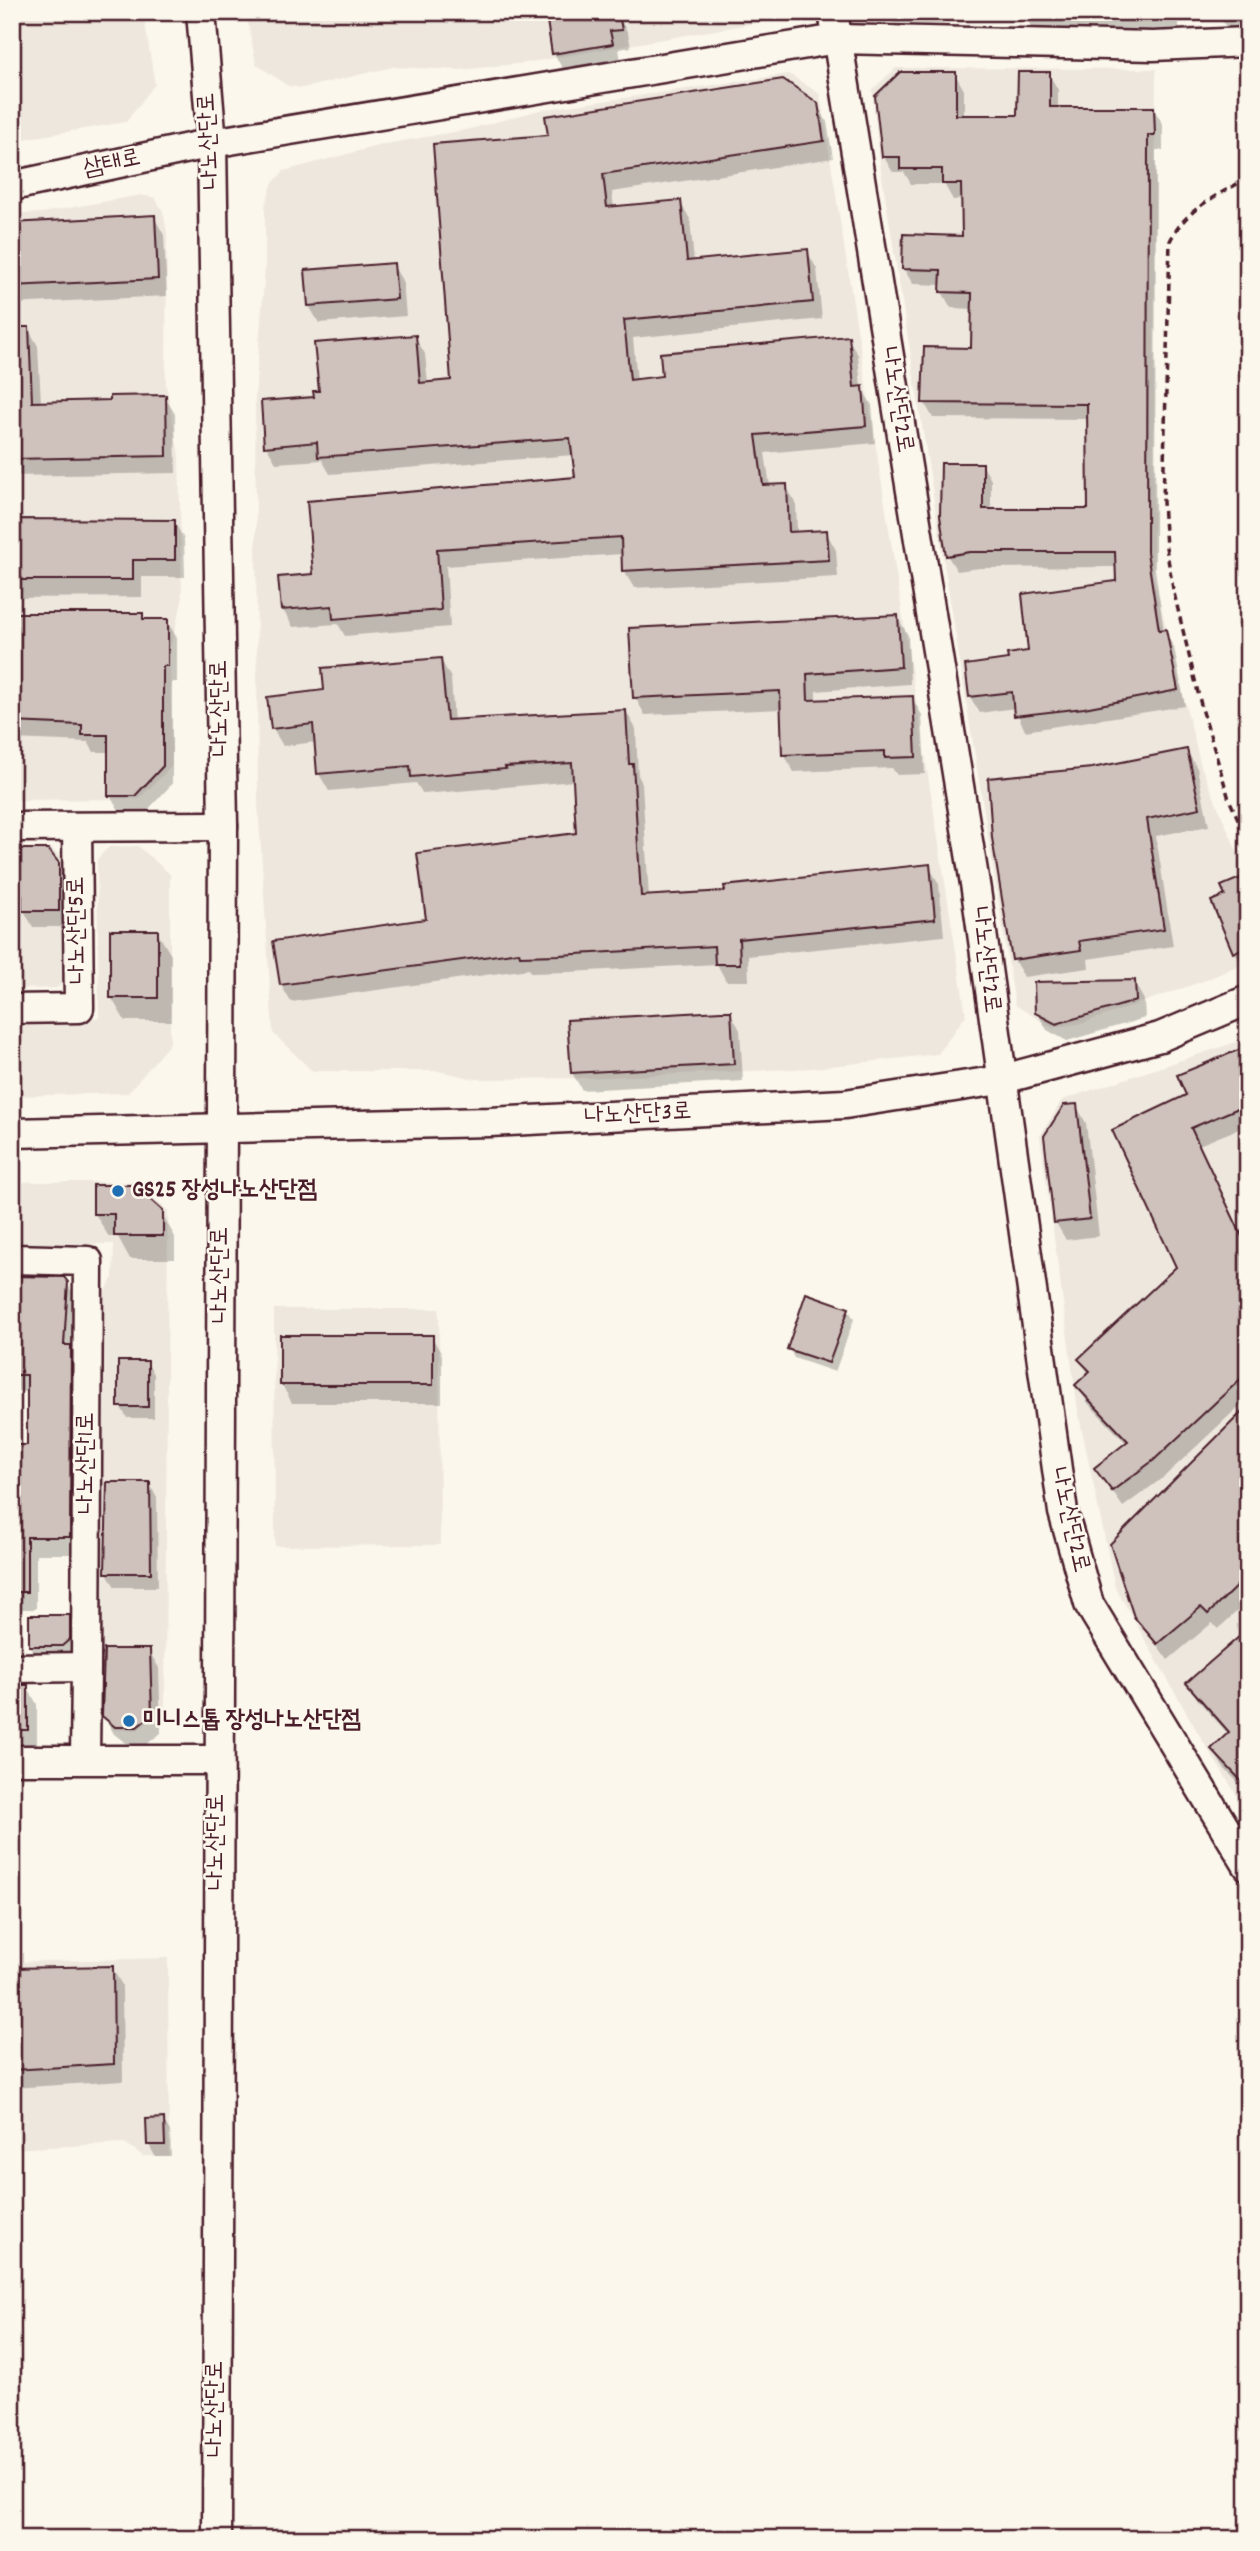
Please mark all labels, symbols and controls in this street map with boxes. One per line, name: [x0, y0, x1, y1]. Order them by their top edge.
street label: 나노산단로: [190, 92, 230, 190]
street label: 삼태로: [80, 141, 144, 187]
street label: 나노산단2로: [871, 344, 921, 456]
street label: 나노산단로: [203, 659, 239, 757]
street label: 나노산단5로: [60, 876, 96, 984]
street label: 나노산단2로: [962, 905, 1008, 1015]
street label: 나노산단3로: [584, 1095, 692, 1135]
place label: GS25 장성나노산단점: [132, 1174, 317, 1208]
marker: GS25 장성나노산단점: [110, 1183, 126, 1199]
street label: 나노산단로: [204, 1227, 238, 1323]
street label: 나노산단1로: [70, 1412, 104, 1514]
street label: 나노산단2로: [1040, 1464, 1098, 1576]
place label: 미니스톱 장성나노산단점: [143, 1704, 361, 1738]
marker: 미니스톱 장성나노산단점: [121, 1713, 137, 1729]
street label: 나노산단로: [200, 1794, 234, 1890]
street label: 나노산단로: [199, 2361, 233, 2457]

